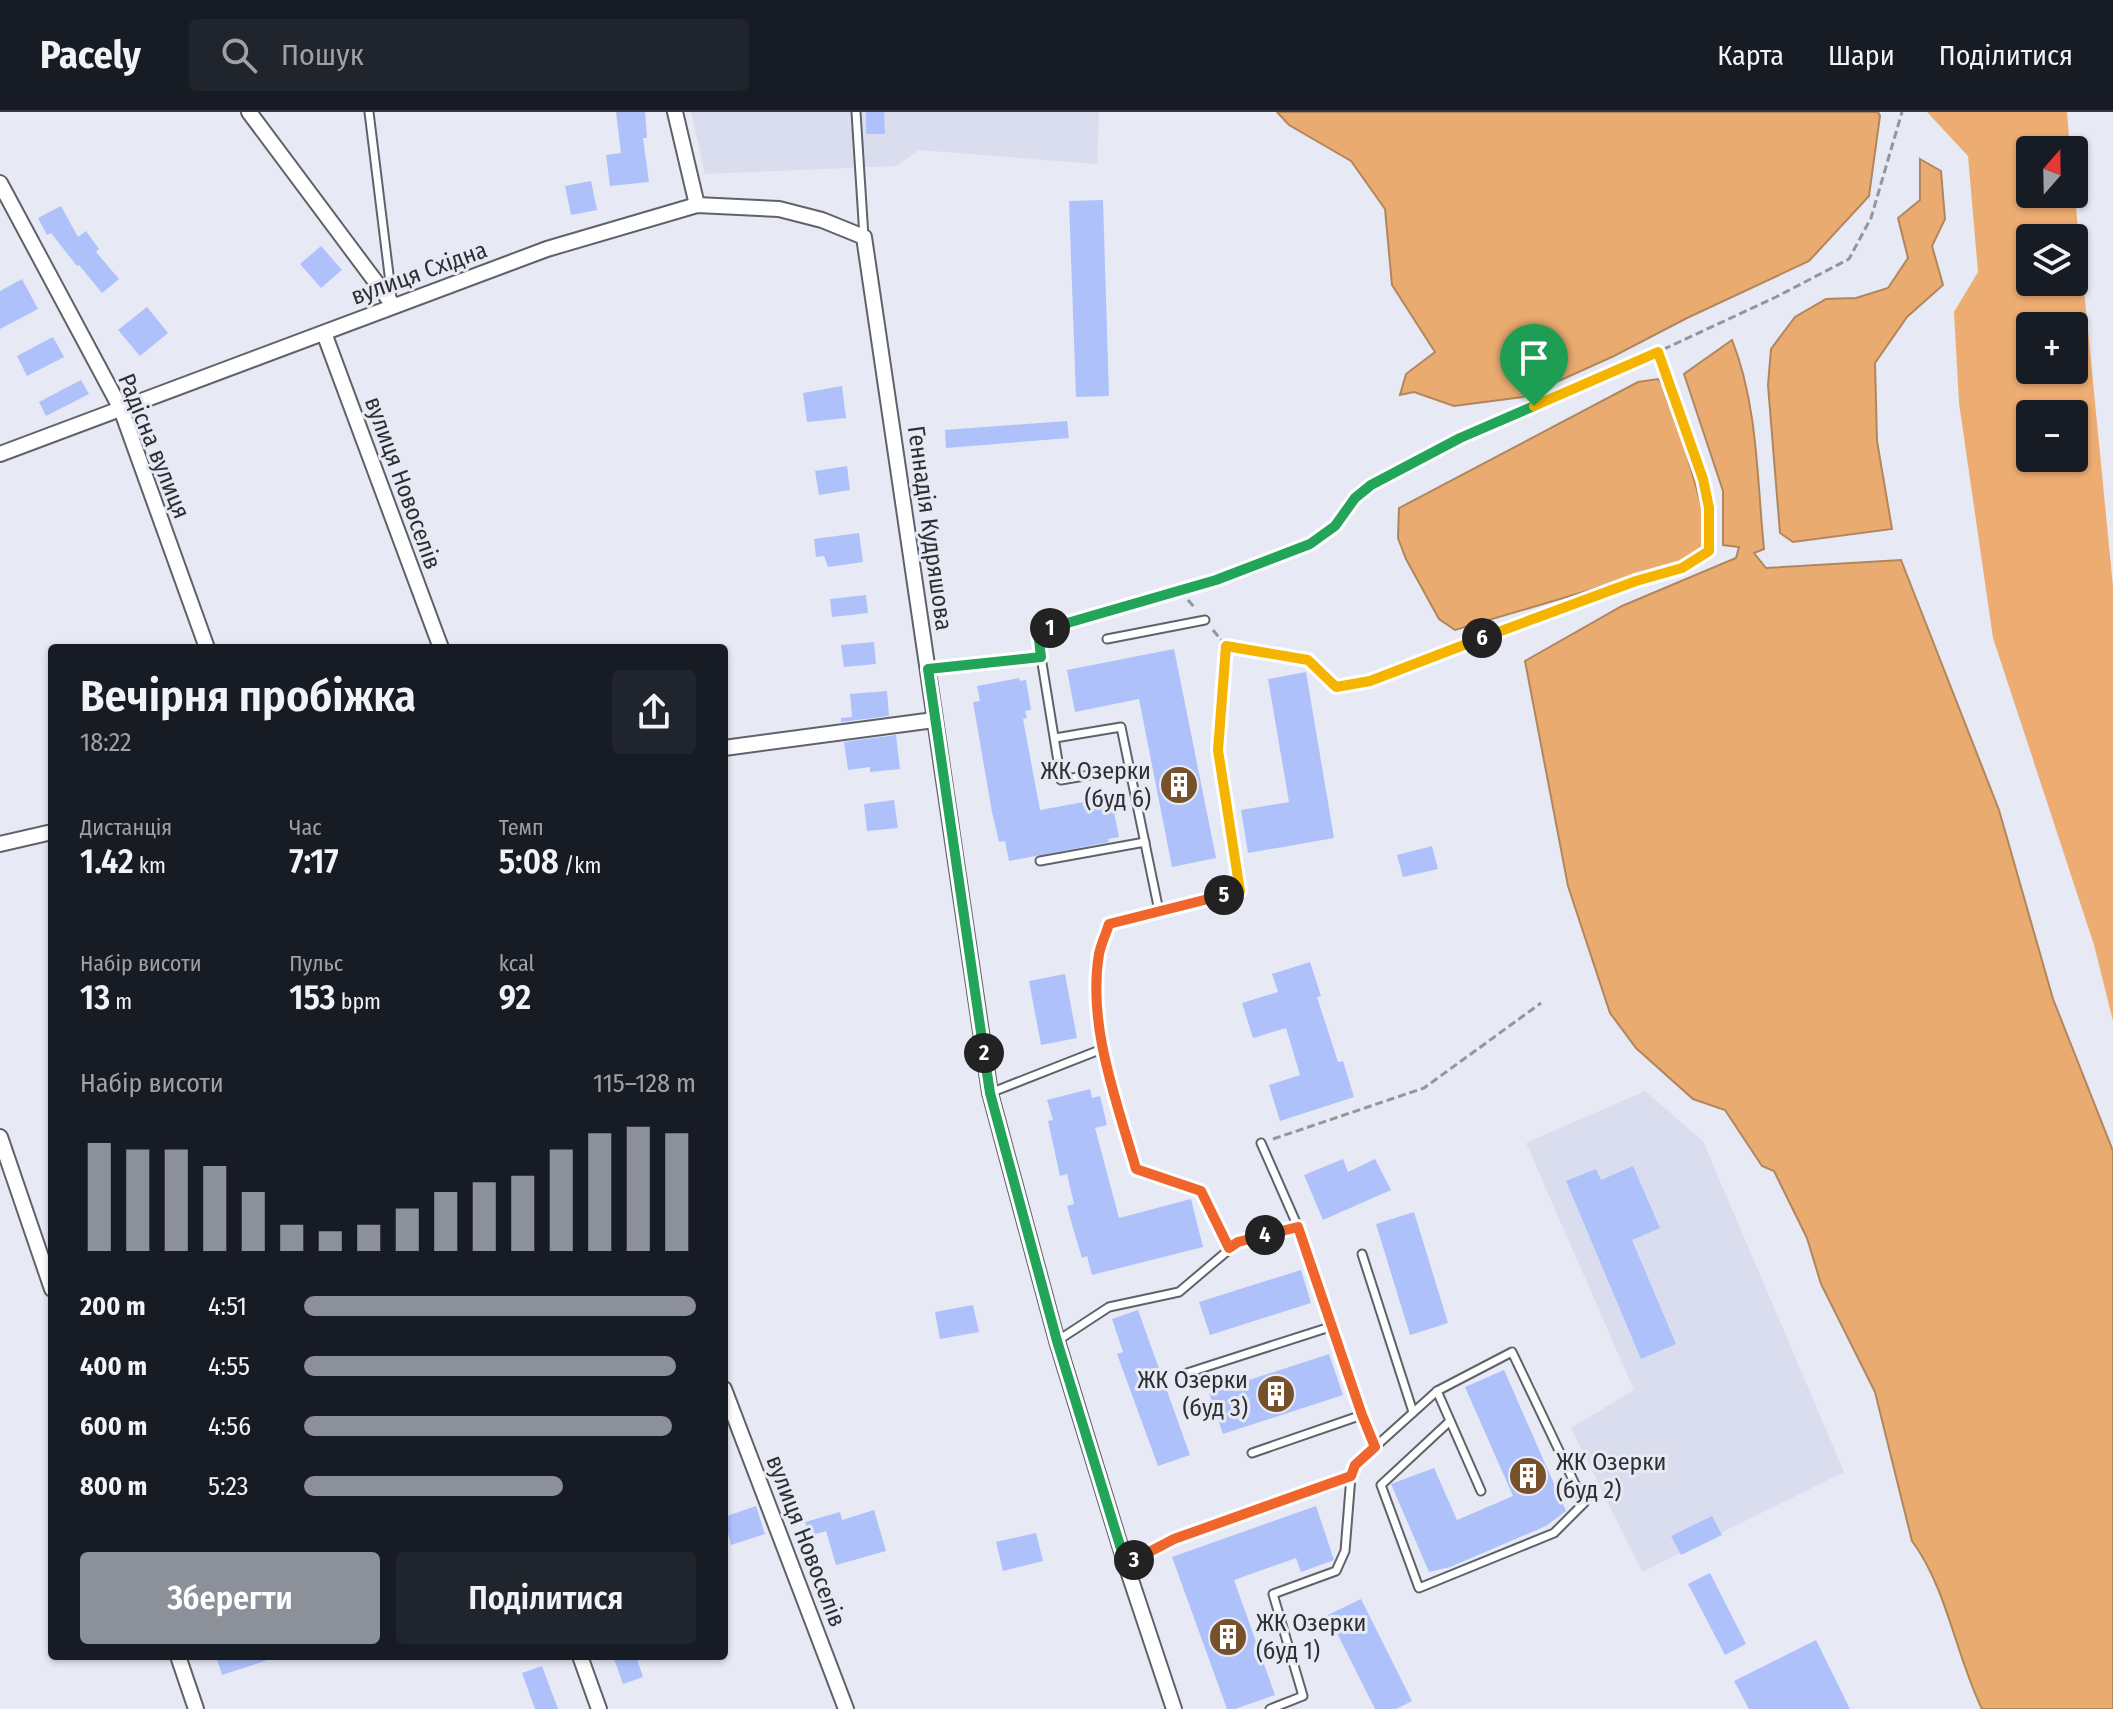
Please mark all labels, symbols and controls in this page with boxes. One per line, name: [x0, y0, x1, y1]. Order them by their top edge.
search box: [189, 19, 749, 91]
text: Pacely: [40, 32, 141, 78]
icon: search: [217, 33, 261, 77]
text: Пошук: [281, 37, 364, 73]
text: Карта: [1717, 39, 1784, 72]
text: Шари: [1828, 39, 1895, 72]
text: Поділитися: [1939, 39, 2073, 72]
north arrow: [2016, 136, 2088, 208]
map controls: [2016, 136, 2088, 472]
button: layers: [2016, 224, 2088, 296]
street label: вулиця Східна: [347, 235, 491, 311]
button: +: [2016, 312, 2088, 384]
pin: [1500, 324, 1568, 406]
icon: arrive: [1512, 336, 1556, 380]
street label: Радісна вулиця: [112, 370, 196, 522]
street label: вулиця Новоселів: [359, 393, 447, 573]
button: −: [2016, 400, 2088, 472]
street label: Геннадія Кудряшова: [902, 424, 958, 632]
pin: 1: [1030, 608, 1070, 648]
text: 1: [1045, 614, 1055, 641]
pin: 6: [1462, 618, 1502, 658]
text: 6: [1476, 624, 1488, 651]
text: Вечірня пробіжка: [80, 670, 416, 723]
button: share: [612, 670, 696, 754]
text: 18:22: [80, 727, 132, 758]
place label: ЖК Озерки (буд 6): [1041, 757, 1151, 813]
building icon: ЖК Озерки (буд 6): [1158, 764, 1200, 806]
text: Дистанція: [80, 814, 172, 841]
text: Час: [289, 814, 322, 841]
text: Темп: [499, 814, 544, 841]
text: 1.42: [80, 841, 133, 882]
text: 7:17: [289, 841, 339, 882]
text: 5:08: [499, 841, 559, 882]
text: km: [133, 852, 166, 879]
text: /km: [559, 852, 602, 879]
pin: 5: [1204, 875, 1244, 915]
text: 5: [1219, 881, 1229, 908]
text: Набір висоти: [80, 950, 202, 977]
text: Пульс: [289, 950, 343, 977]
text: kcal: [499, 950, 534, 977]
text: 13: [80, 977, 110, 1018]
text: 153: [289, 977, 336, 1018]
text: 92: [499, 977, 531, 1018]
text: m: [110, 988, 132, 1015]
text: bpm: [336, 988, 381, 1015]
pin: 2: [964, 1033, 1004, 1073]
text: 2: [979, 1039, 989, 1066]
text: Набір висоти: [80, 1068, 224, 1099]
text: 115–128 m: [593, 1068, 696, 1099]
pin: 4: [1245, 1215, 1285, 1255]
text: 4: [1259, 1221, 1271, 1248]
text: 200 m: [80, 1291, 146, 1322]
text: 4:51: [208, 1291, 247, 1322]
text: 400 m: [80, 1351, 147, 1382]
text: 4:55: [208, 1351, 250, 1382]
place label: ЖК Озерки (буд 3): [1138, 1366, 1248, 1422]
building icon: ЖК Озерки (буд 3): [1255, 1373, 1297, 1415]
text: 600 m: [80, 1411, 147, 1442]
text: 4:56: [208, 1411, 251, 1442]
place label: ЖК Озерки (буд 2): [1556, 1448, 1666, 1504]
street label: вулиця Новоселів: [760, 1451, 852, 1631]
building icon: ЖК Озерки (буд 2): [1507, 1455, 1549, 1497]
text: 800 m: [80, 1471, 147, 1502]
text: 5:23: [208, 1471, 249, 1502]
pin: 3: [1114, 1540, 1154, 1580]
text: 3: [1129, 1546, 1139, 1573]
button: Зберегти: [80, 1552, 380, 1644]
button: Поділитися: [396, 1552, 696, 1644]
place label: ЖК Озерки (буд 1): [1256, 1609, 1366, 1665]
building icon: ЖК Озерки (буд 1): [1207, 1616, 1249, 1658]

